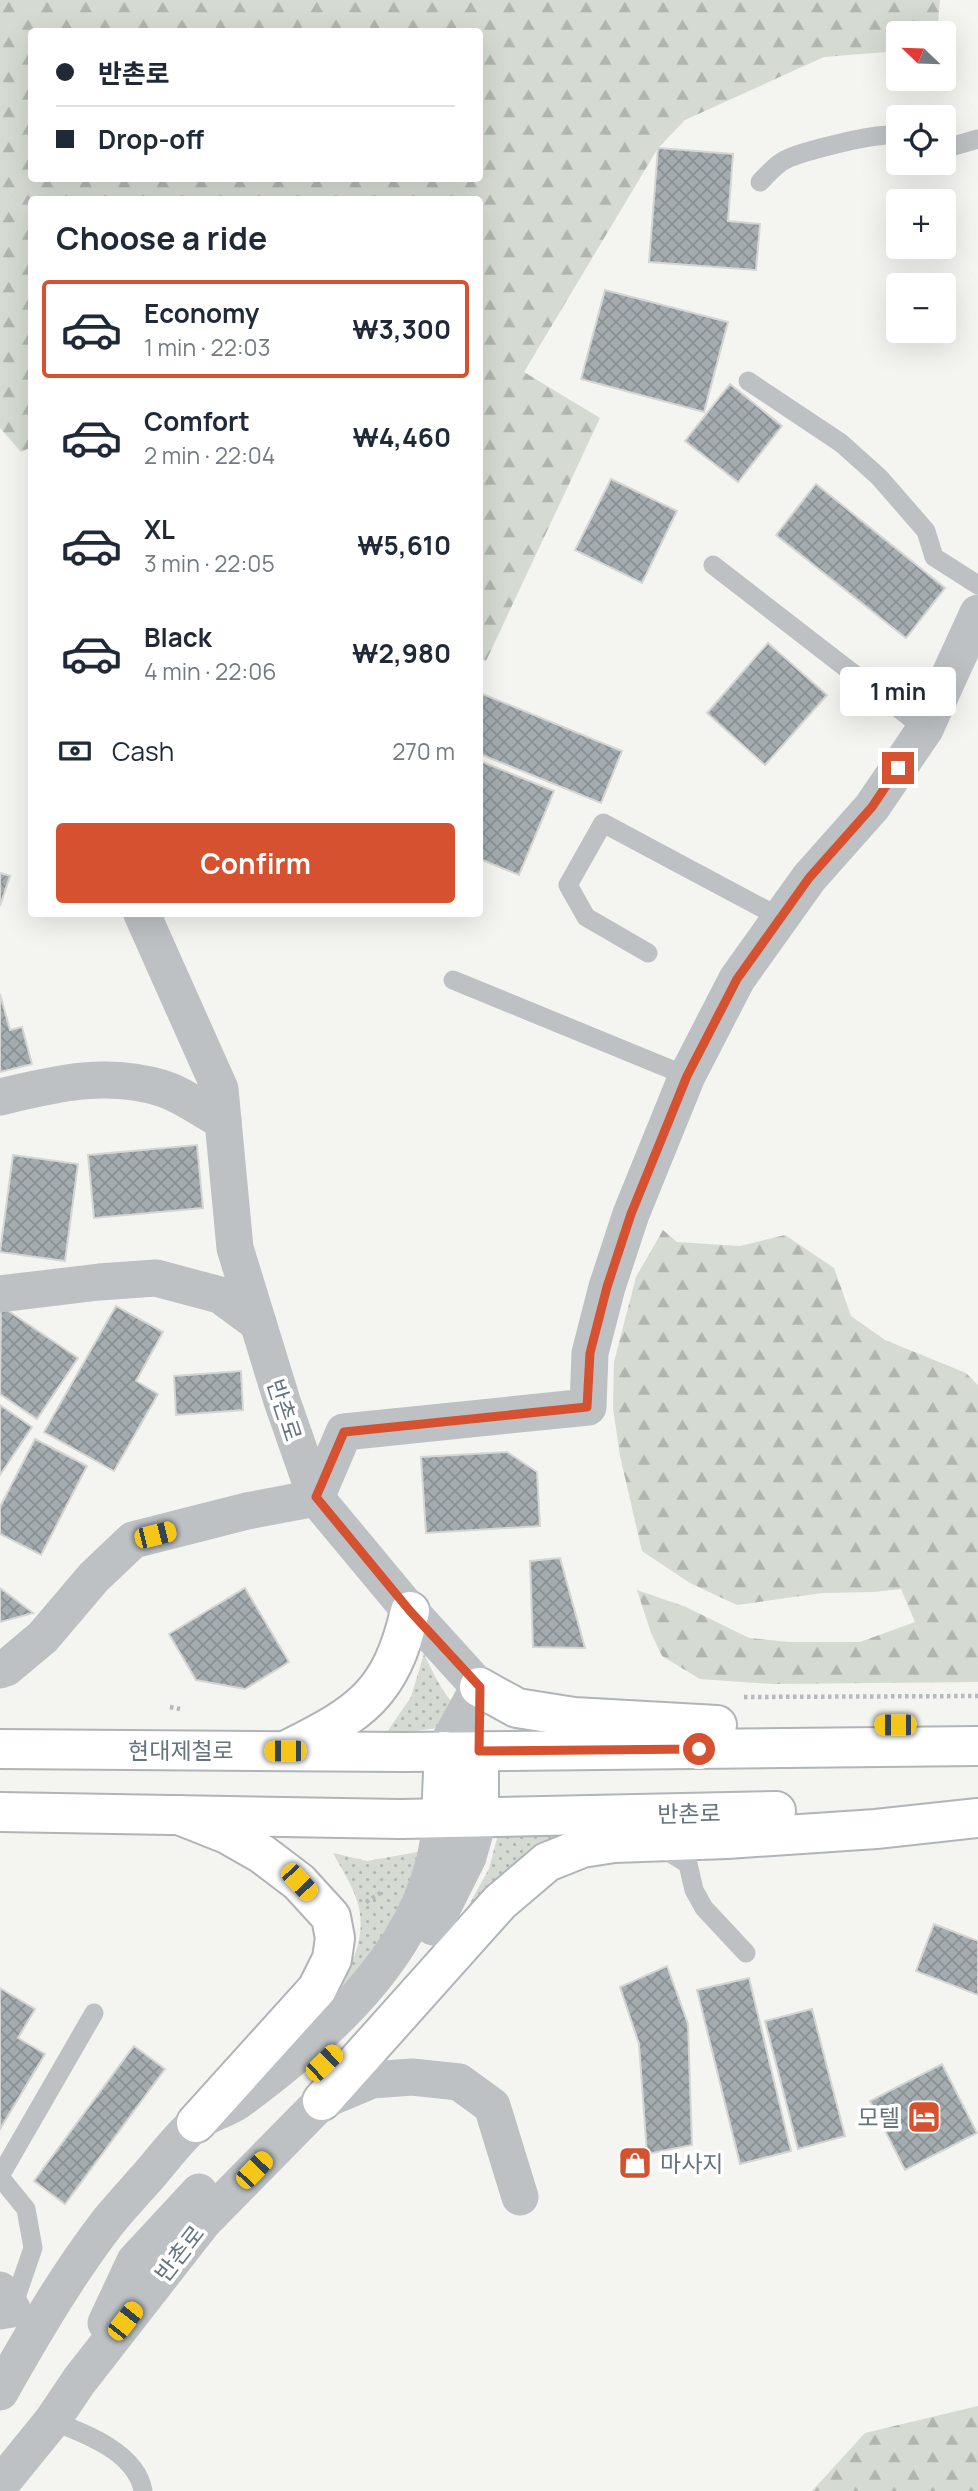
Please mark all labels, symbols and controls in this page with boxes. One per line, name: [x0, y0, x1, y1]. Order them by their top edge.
north arrow: [886, 21, 956, 91]
map controls: [886, 21, 956, 343]
text: 반촌로: [98, 55, 170, 91]
button: locate: [886, 105, 956, 175]
text: Drop-off: [98, 121, 204, 157]
button: +: [886, 189, 956, 259]
text: Choose a ride: [56, 216, 267, 260]
button: −: [886, 273, 956, 343]
text: Economy: [144, 295, 259, 331]
icon: car: [60, 298, 123, 361]
text: ₩3,300: [352, 311, 451, 347]
text: 1 min · 22:03: [144, 331, 270, 363]
text: Comfort: [144, 403, 250, 439]
icon: car: [60, 406, 123, 469]
text: ₩4,460: [352, 419, 451, 455]
text: 2 min · 22:04: [144, 439, 275, 471]
text: XL: [144, 511, 175, 547]
icon: car: [60, 514, 123, 577]
text: ₩5,610: [357, 527, 451, 563]
text: 3 min · 22:05: [144, 547, 275, 579]
text: Black: [144, 619, 212, 655]
icon: car: [60, 622, 123, 685]
text: ₩2,980: [352, 635, 451, 671]
text: 4 min · 22:06: [144, 655, 277, 687]
callout: 1 min: [840, 666, 956, 716]
text: 1 min: [870, 675, 926, 707]
icon: cash: [56, 732, 94, 770]
text: Cash: [112, 733, 174, 769]
text: 270 m: [392, 735, 455, 767]
route end: [882, 752, 914, 784]
button: Confirm: [56, 823, 455, 903]
street label: 반촌로: [260, 1375, 310, 1445]
car: [133, 1520, 178, 1550]
car: [875, 1715, 917, 1736]
route start: [683, 1733, 715, 1765]
street label: 현대제철로: [128, 1734, 234, 1766]
car: [265, 1741, 307, 1762]
street label: 반촌로: [657, 1796, 721, 1830]
car: [277, 1859, 322, 1905]
car: [302, 2041, 347, 2085]
hotel icon: 모텔: [905, 2098, 943, 2136]
place label: 모텔: [858, 2101, 900, 2133]
shop icon: 마사지: [616, 2144, 654, 2182]
place label: 마사지: [660, 2147, 723, 2179]
car: [232, 2148, 277, 2192]
street label: 반촌로: [147, 2218, 211, 2288]
car: [104, 2298, 147, 2344]

